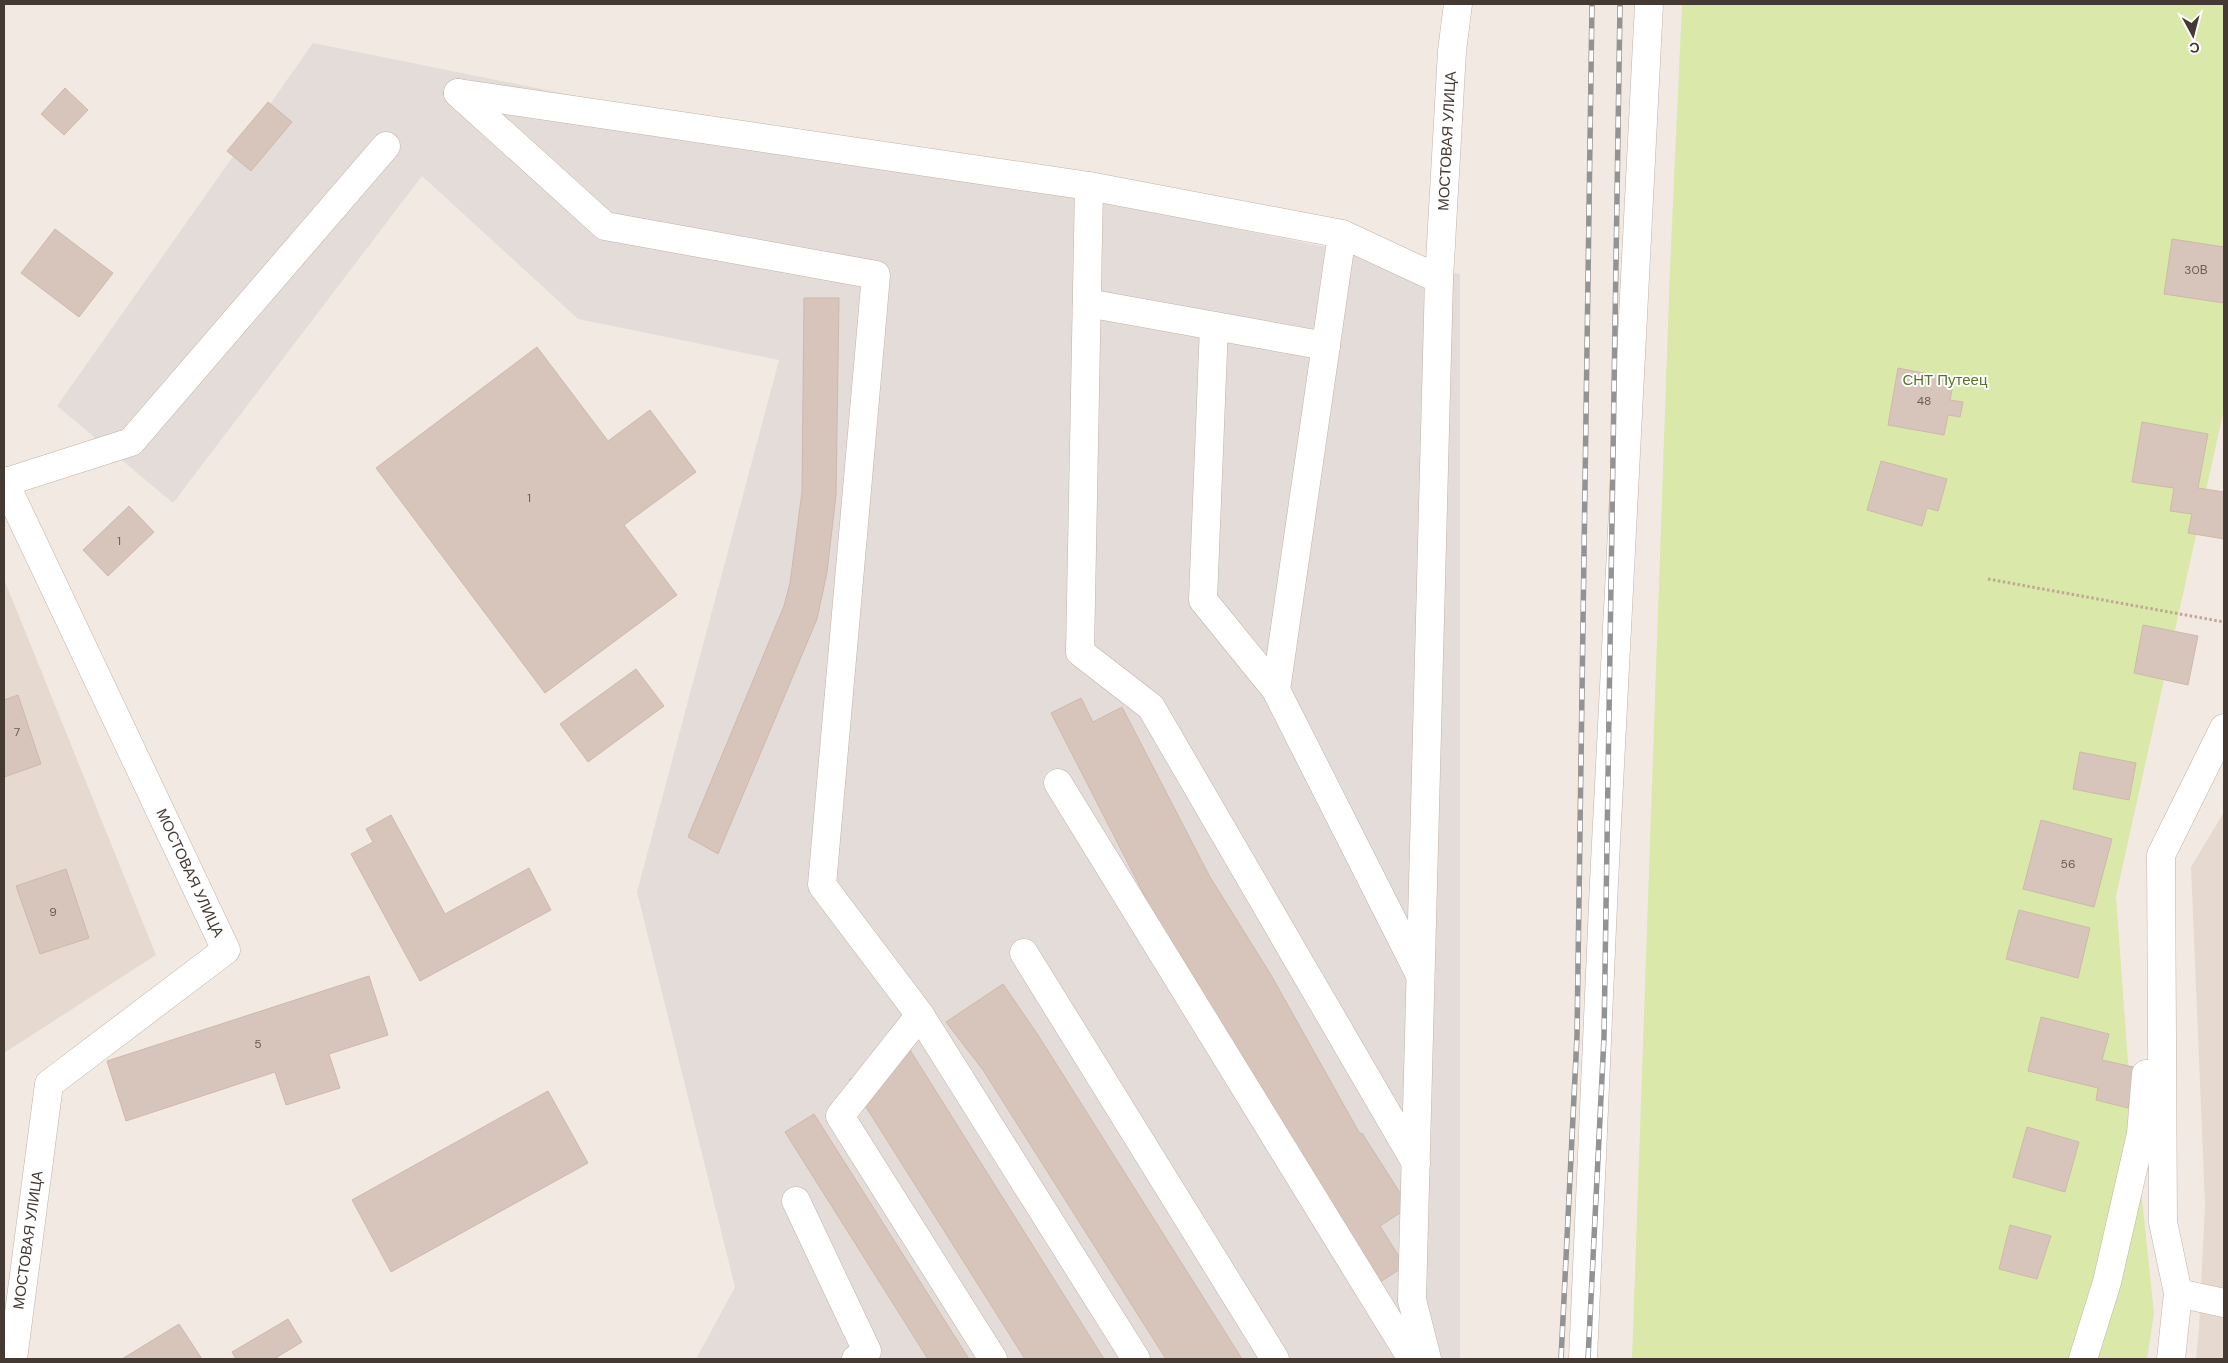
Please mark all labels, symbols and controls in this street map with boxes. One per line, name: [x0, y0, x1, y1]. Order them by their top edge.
north arrow: [2168, 10, 2218, 60]
text: С: [2188, 38, 2201, 57]
street label: МОСТОВАЯ УЛИЦА: [1433, 71, 1461, 211]
house number: 30В: [2184, 262, 2208, 278]
park label: СНТ Путеец: [1902, 370, 1988, 390]
house number: 48: [1917, 393, 1931, 409]
house number: 1: [527, 490, 531, 506]
house number: 1: [117, 533, 121, 549]
house number: 7: [14, 724, 20, 740]
street label: МОСТОВАЯ УЛИЦА: [151, 805, 229, 941]
house number: 56: [2061, 856, 2075, 872]
house number: 9: [49, 904, 57, 920]
house number: 5: [254, 1036, 262, 1052]
street label: МОСТОВАЯ УЛИЦА: [8, 1169, 48, 1311]

